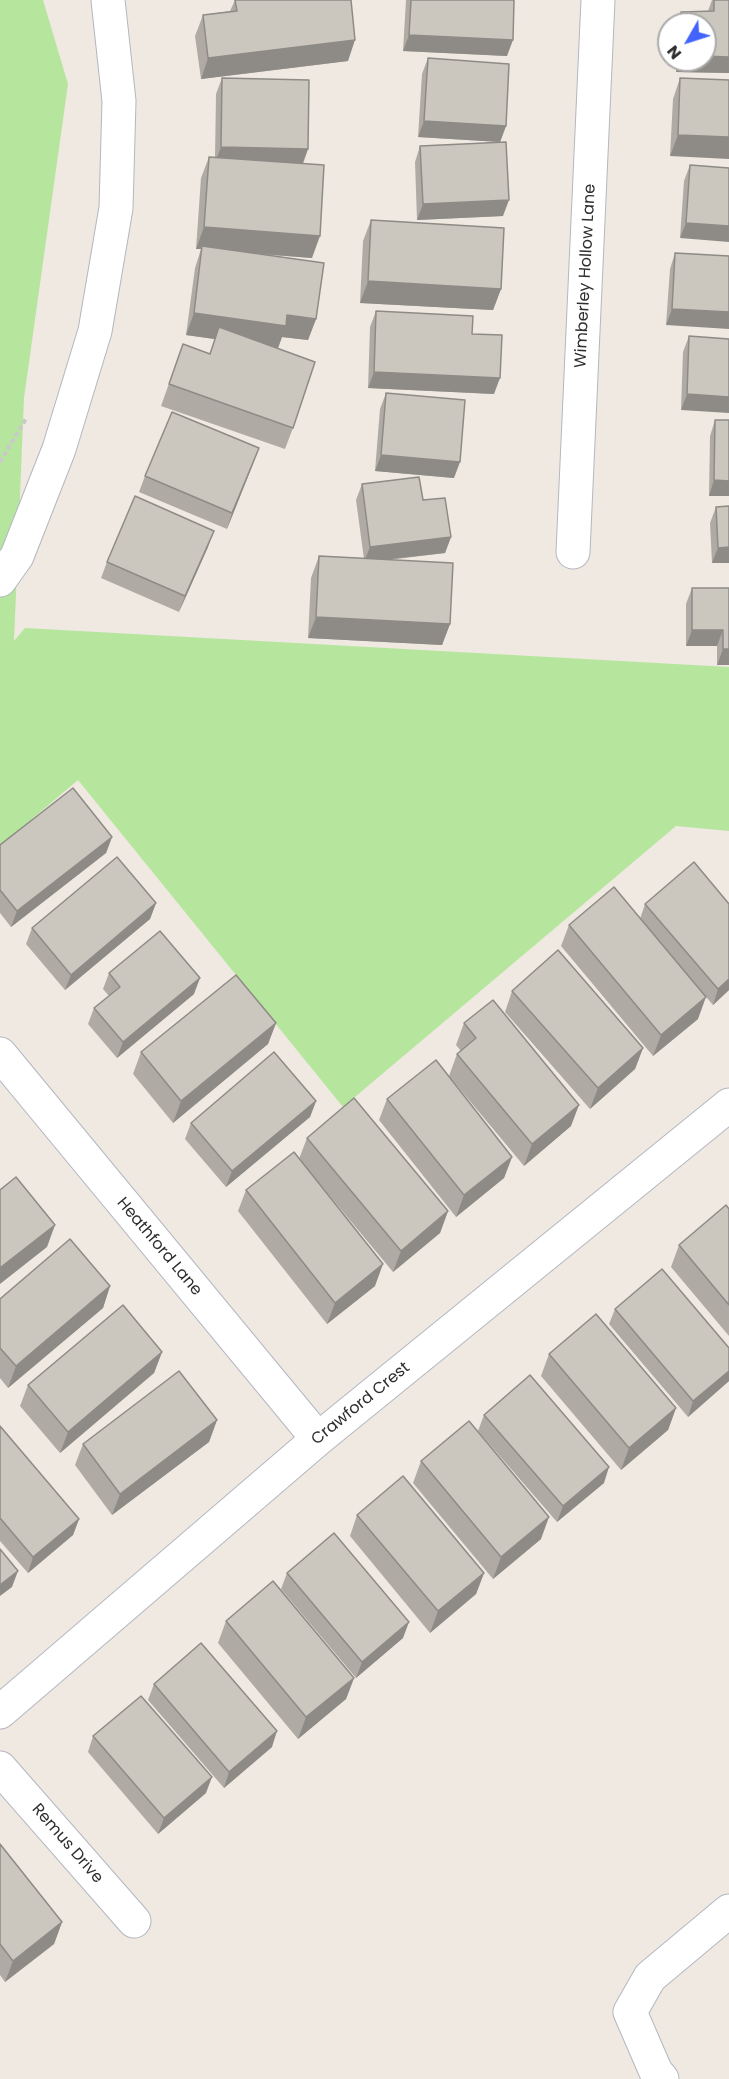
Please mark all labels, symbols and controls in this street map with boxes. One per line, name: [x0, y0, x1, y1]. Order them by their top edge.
north arrow: [657, 12, 717, 72]
text: N: [661, 40, 687, 64]
street label: Wimberley Hollow Lane: [572, 183, 600, 369]
street label: Heathford Lane: [112, 1194, 206, 1300]
street label: Crawford Crest: [308, 1358, 414, 1450]
street label: Remus Drive: [27, 1800, 107, 1888]

